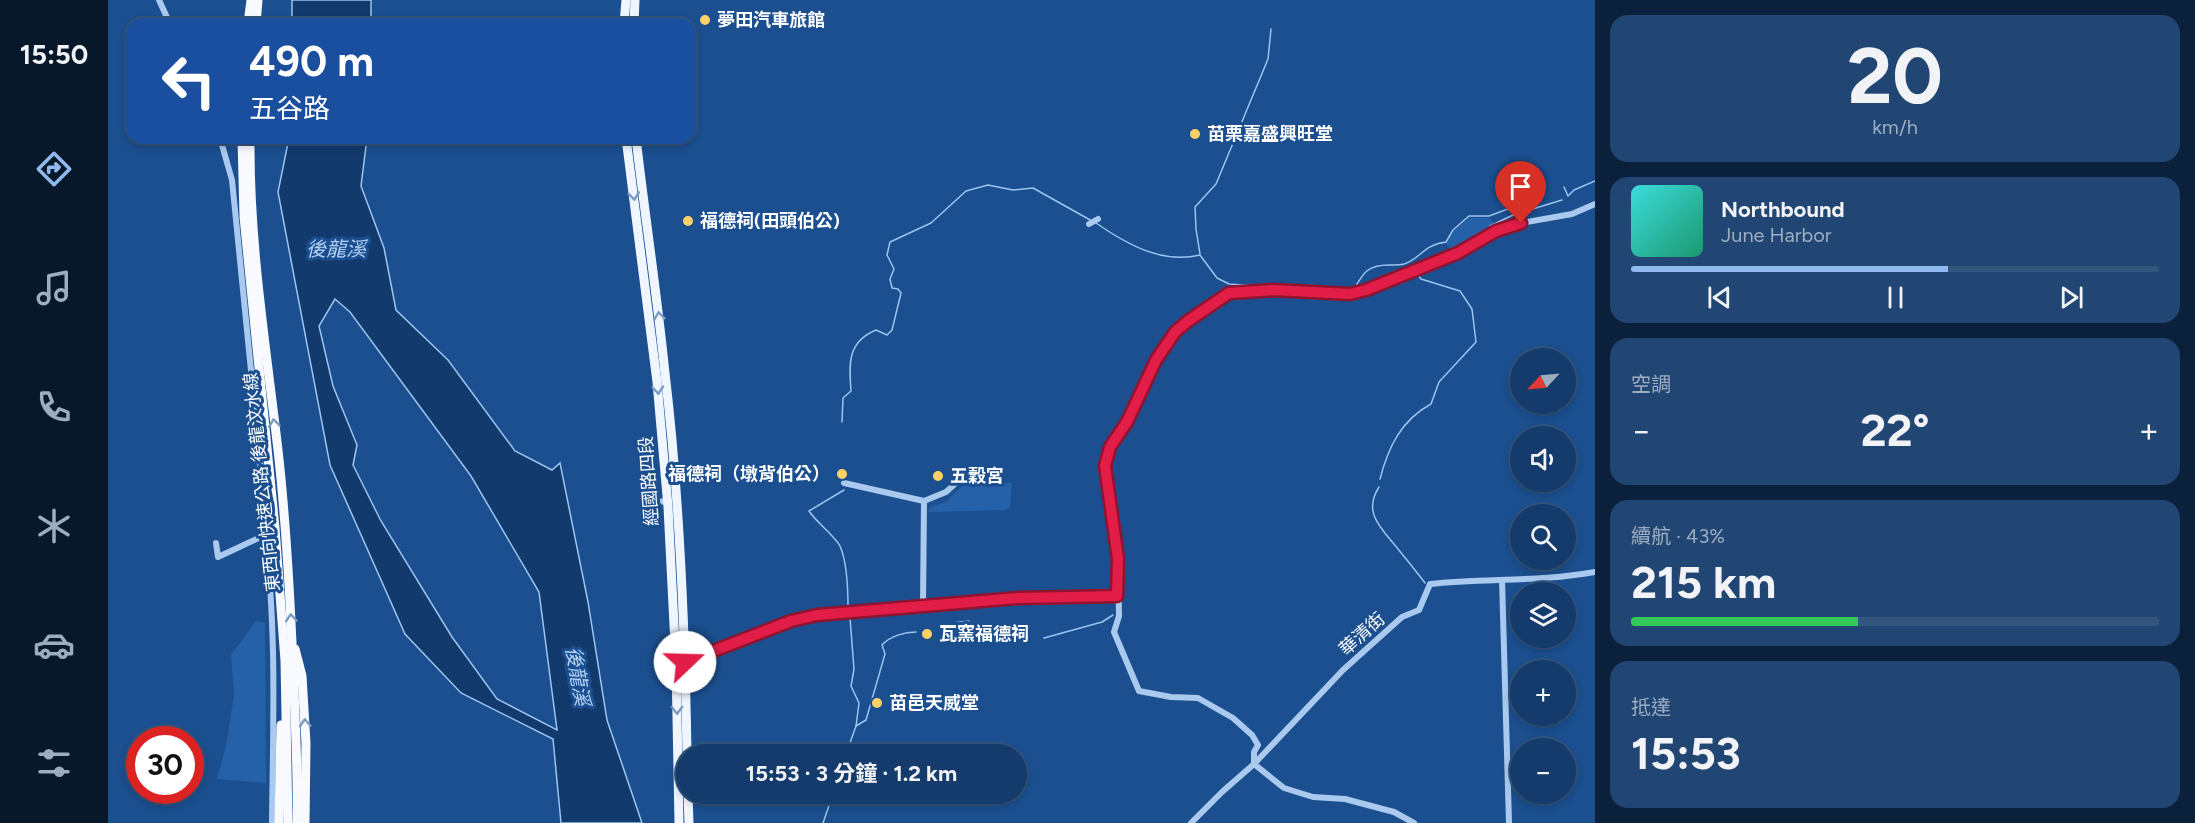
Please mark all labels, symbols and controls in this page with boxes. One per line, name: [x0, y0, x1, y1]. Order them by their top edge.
place label: 夢田汽車旅館: [717, 9, 825, 31]
marker: 夢田汽車旅館: [698, 13, 712, 27]
text: 20: [1847, 29, 1943, 123]
text: 490 m: [249, 36, 374, 87]
text: 15:50: [20, 38, 88, 71]
icon: left: [150, 42, 228, 120]
text: 五谷路: [249, 92, 330, 125]
text: km/h: [1872, 115, 1918, 139]
place label: 苗栗嘉盛興旺堂: [1207, 123, 1333, 145]
marker: 苗栗嘉盛興旺堂: [1188, 127, 1202, 141]
icon: directions: [33, 148, 75, 190]
pin: [1495, 161, 1546, 223]
icon: arrive: [1504, 170, 1537, 203]
one-way arrow: [627, 191, 639, 201]
text: Northbound: [1721, 196, 1845, 223]
place label: 福德祠(田頭伯公): [700, 210, 840, 232]
marker: 福德祠(田頭伯公): [681, 214, 695, 228]
text: June Harbor: [1721, 223, 1832, 247]
water label: 後龍溪: [306, 237, 369, 261]
icon: music: [33, 267, 75, 309]
icon: previous: [1703, 281, 1736, 314]
icon: pause: [1879, 281, 1912, 314]
icon: next: [2055, 281, 2088, 314]
one-way arrow: [653, 312, 665, 321]
north arrow: [1510, 348, 1576, 414]
map controls: [1510, 348, 1576, 804]
street label: 東西向快速公路 後龍汶水線: [240, 371, 284, 593]
text: 空調: [1631, 372, 1671, 396]
one-way arrow: [651, 385, 664, 394]
icon: phone: [33, 386, 75, 428]
text: 22°: [1860, 403, 1930, 457]
text: −: [1631, 411, 1652, 450]
text: +: [2138, 411, 2159, 450]
one-way arrow: [269, 419, 281, 428]
button: sound: [1510, 426, 1576, 492]
street label: 經國路四段: [635, 435, 663, 527]
place label: 福德祠（墩背伯公）: [668, 463, 830, 485]
place label: 五穀宮: [950, 465, 1004, 487]
marker: 福德祠（墩背伯公）: [835, 467, 849, 481]
marker: 五穀宮: [931, 469, 945, 483]
button: search: [1510, 504, 1576, 570]
icon: climate: [33, 505, 75, 547]
text: 續航 · 43%: [1631, 524, 1725, 548]
text: 215 km: [1631, 555, 1776, 609]
button: layers: [1510, 582, 1576, 648]
street label: 華清街: [1335, 608, 1389, 660]
one-way arrow: [285, 613, 298, 622]
place label: 瓦窯福德祠: [939, 623, 1029, 645]
icon: car: [33, 624, 75, 666]
marker: 瓦窯福德祠: [920, 627, 934, 641]
position arrow: [653, 630, 717, 694]
water label: 後龍溪: [561, 644, 596, 711]
button: +: [1510, 660, 1576, 726]
place label: 苗邑天威堂: [889, 692, 979, 714]
text: 抵達: [1631, 695, 1671, 719]
marker: 苗邑天威堂: [870, 696, 884, 710]
one-way arrow: [671, 705, 683, 714]
one-way arrow: [298, 718, 311, 727]
speed limit sign: 30: [126, 726, 204, 804]
text: 15:53: [1631, 726, 1741, 780]
button: −: [1510, 738, 1576, 804]
icon: filters: [33, 742, 75, 784]
text: 15:53 · 3 分鐘 · 1.2 km: [746, 760, 957, 787]

